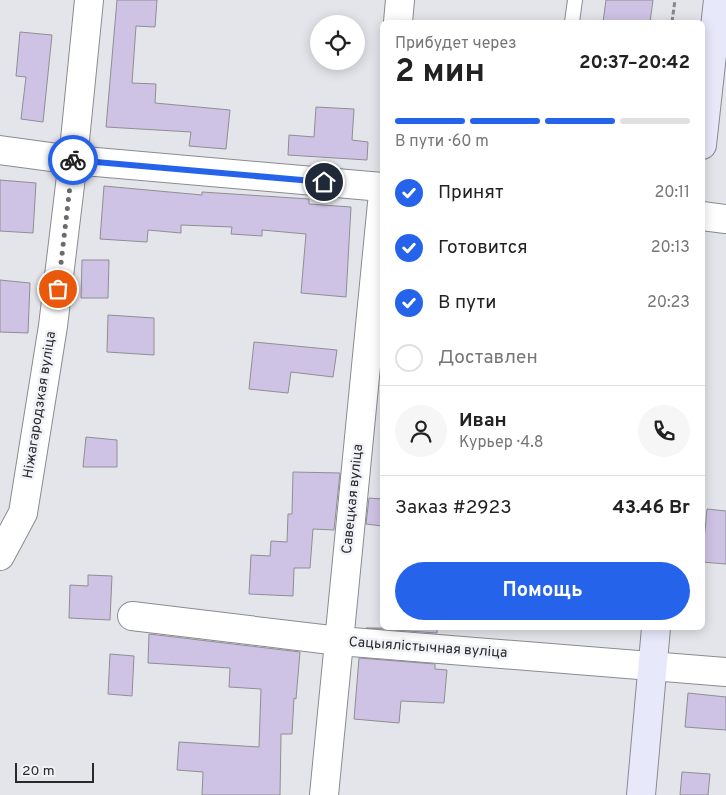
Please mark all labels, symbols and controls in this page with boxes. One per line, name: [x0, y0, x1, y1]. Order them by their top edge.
map controls: [310, 15, 365, 70]
button: locate: [310, 15, 365, 70]
text: Прибудет через: [395, 34, 517, 54]
text: 20:37–20:42: [579, 51, 690, 75]
text: 2 мин: [395, 53, 485, 93]
text: В пути · 60 m: [395, 132, 489, 152]
courier: [48, 135, 98, 185]
icon: bike: [59, 146, 87, 174]
pin: [303, 161, 345, 203]
icon: home: [310, 168, 338, 196]
icon: check: [395, 179, 423, 207]
text: Принят: [438, 181, 504, 205]
text: 20:11: [654, 183, 690, 203]
icon: check: [395, 234, 423, 262]
text: Готовится: [438, 236, 528, 260]
text: 20:13: [651, 238, 690, 258]
pin: [37, 268, 79, 310]
icon: bag: [44, 275, 72, 303]
icon: check: [395, 289, 423, 317]
text: В пути: [438, 291, 496, 315]
text: 20:23: [647, 293, 690, 313]
street label: Ніжагародзкая вуліца: [20, 330, 60, 480]
text: Доставлен: [438, 346, 538, 370]
button: person: [395, 405, 447, 457]
button: phone: [638, 405, 690, 457]
text: Иван: [459, 409, 507, 433]
text: Курьер · 4.8: [459, 433, 544, 453]
street label: Савецкая вуліца: [339, 443, 367, 555]
text: Заказ #2923: [395, 496, 512, 520]
text: 43.46 Br: [613, 496, 690, 520]
button: Помощь: [395, 562, 690, 620]
street label: Сацыялістычная вуліца: [348, 634, 508, 662]
scale bar: [15, 760, 94, 783]
text: 20 m: [22, 763, 55, 780]

